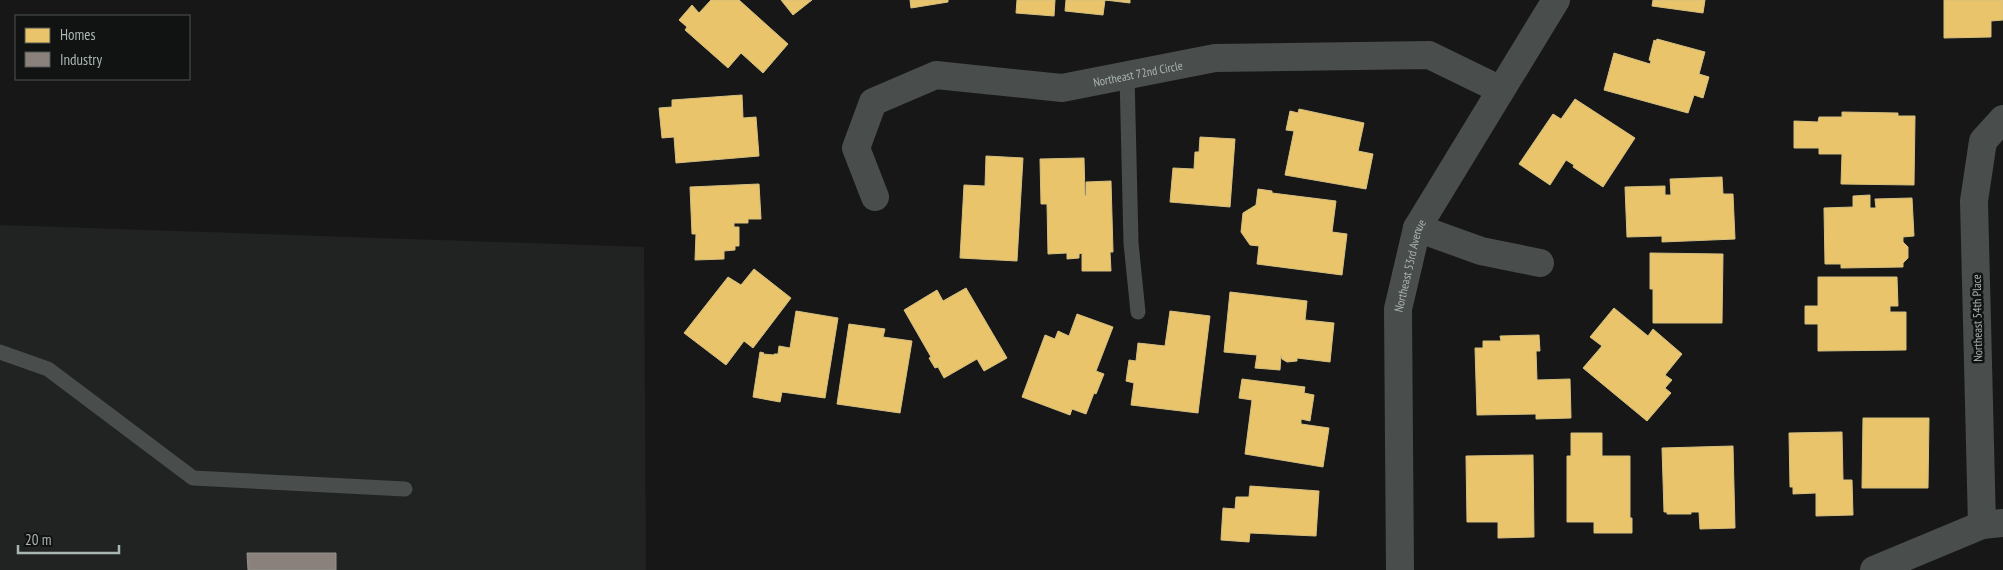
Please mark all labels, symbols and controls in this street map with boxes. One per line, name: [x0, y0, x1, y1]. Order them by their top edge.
legend: [15, 15, 190, 80]
text: Homes: [60, 25, 96, 44]
text: Industry: [60, 50, 102, 69]
street label: Northeast 72nd Circle: [1092, 57, 1184, 89]
street label: Northeast 53rd Avenue: [1390, 216, 1428, 313]
street label: Northeast 54th Place: [1969, 274, 1985, 362]
scale bar: [18, 522, 119, 554]
text: 20 m: [25, 530, 51, 549]

